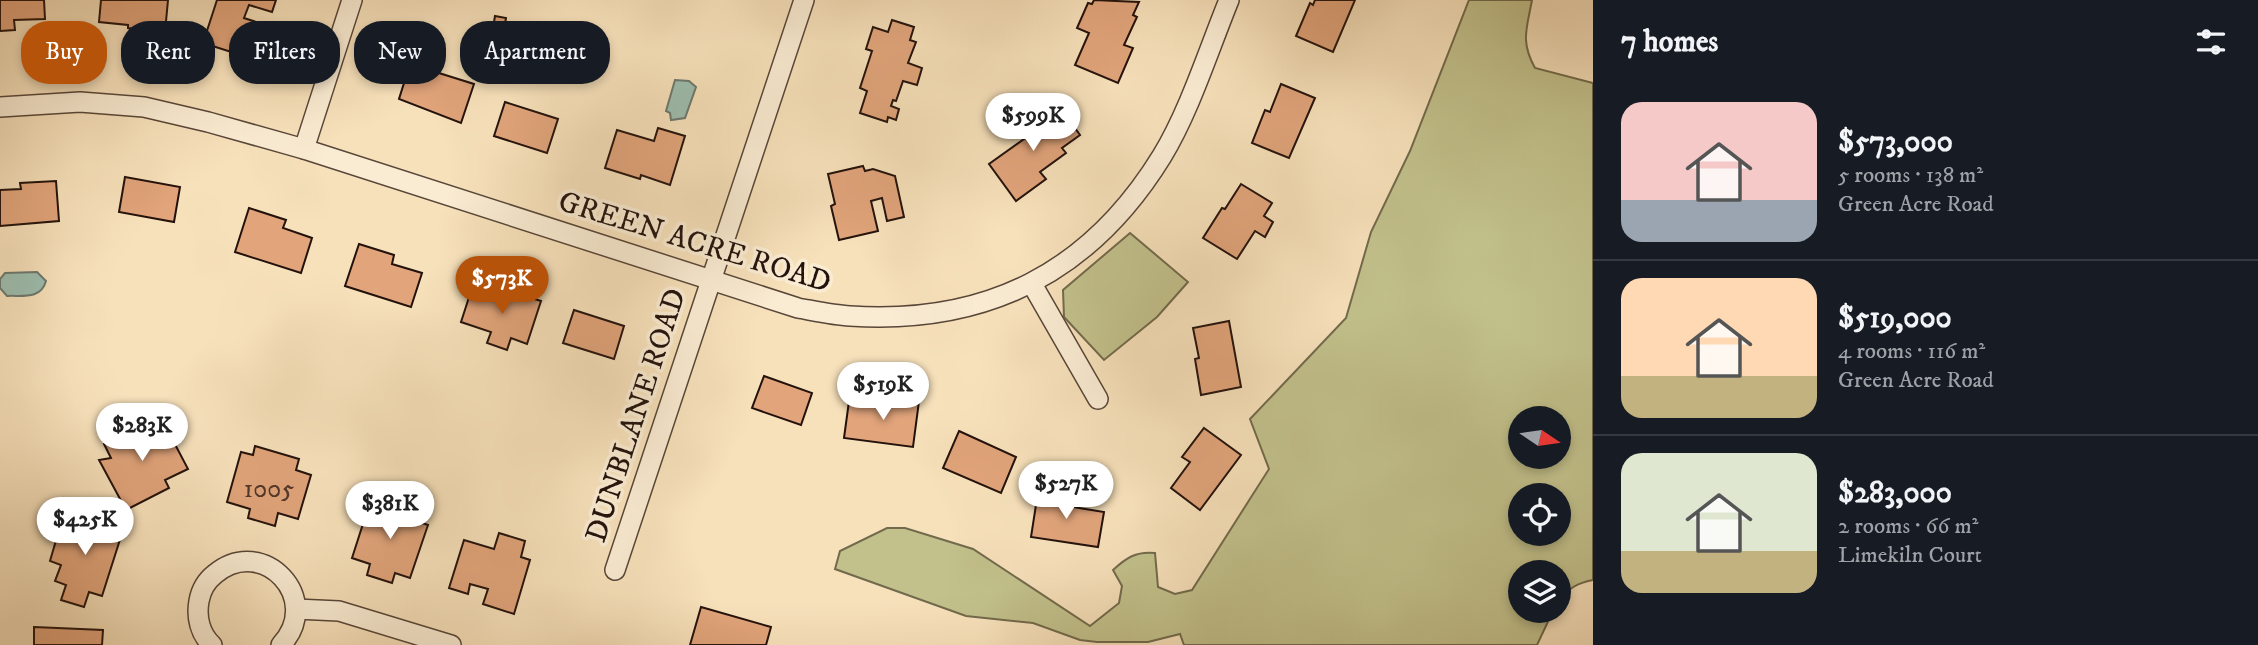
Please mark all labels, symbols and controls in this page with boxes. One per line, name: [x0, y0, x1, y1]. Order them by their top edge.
chip: Buy: [21, 21, 107, 84]
chip: Rent: [121, 21, 215, 84]
chip: Filters: [229, 21, 340, 84]
chip: New: [354, 21, 446, 84]
chip: Apartment: [460, 21, 610, 84]
icon: filters: [2192, 23, 2230, 61]
text: 7 homes: [1621, 24, 1718, 61]
pin: $599K: [984, 94, 1082, 153]
text: $599K: [1001, 101, 1065, 130]
text: $573,000: [1838, 124, 1953, 161]
icon: home: [1677, 130, 1761, 214]
text: 5 rooms · 138 m²: [1838, 161, 1983, 190]
street label: GREEN ACRE ROAD: [554, 183, 835, 302]
text: Green Acre Road: [1838, 190, 1994, 219]
pin: $573K: [453, 256, 551, 316]
text: $573K: [472, 264, 532, 293]
street label: DUNBLANE ROAD: [578, 284, 695, 547]
text: $519,000: [1838, 300, 1952, 337]
icon: home: [1677, 306, 1761, 390]
text: 4 rooms · 116 m²: [1838, 337, 1985, 366]
pin: $519K: [834, 362, 932, 422]
text: Green Acre Road: [1838, 366, 1994, 395]
text: $519K: [853, 370, 913, 399]
pin: $283K: [93, 404, 191, 463]
north arrow: [1508, 406, 1572, 469]
map controls: [1508, 406, 1571, 623]
text: $283K: [112, 411, 172, 440]
pin: $527K: [1017, 462, 1115, 521]
text: $527K: [1034, 469, 1098, 498]
house number: 1005: [244, 473, 294, 506]
text: $283,000: [1838, 475, 1952, 512]
icon: home: [1677, 481, 1761, 565]
pin: $381K: [341, 482, 439, 541]
button: locate: [1508, 483, 1571, 546]
text: $381K: [361, 489, 419, 518]
pin: $425K: [36, 498, 134, 557]
text: $425K: [53, 505, 117, 534]
text: 2 rooms · 66 m²: [1838, 512, 1978, 541]
text: Limekiln Court: [1838, 541, 1982, 570]
button: layers: [1508, 560, 1571, 623]

